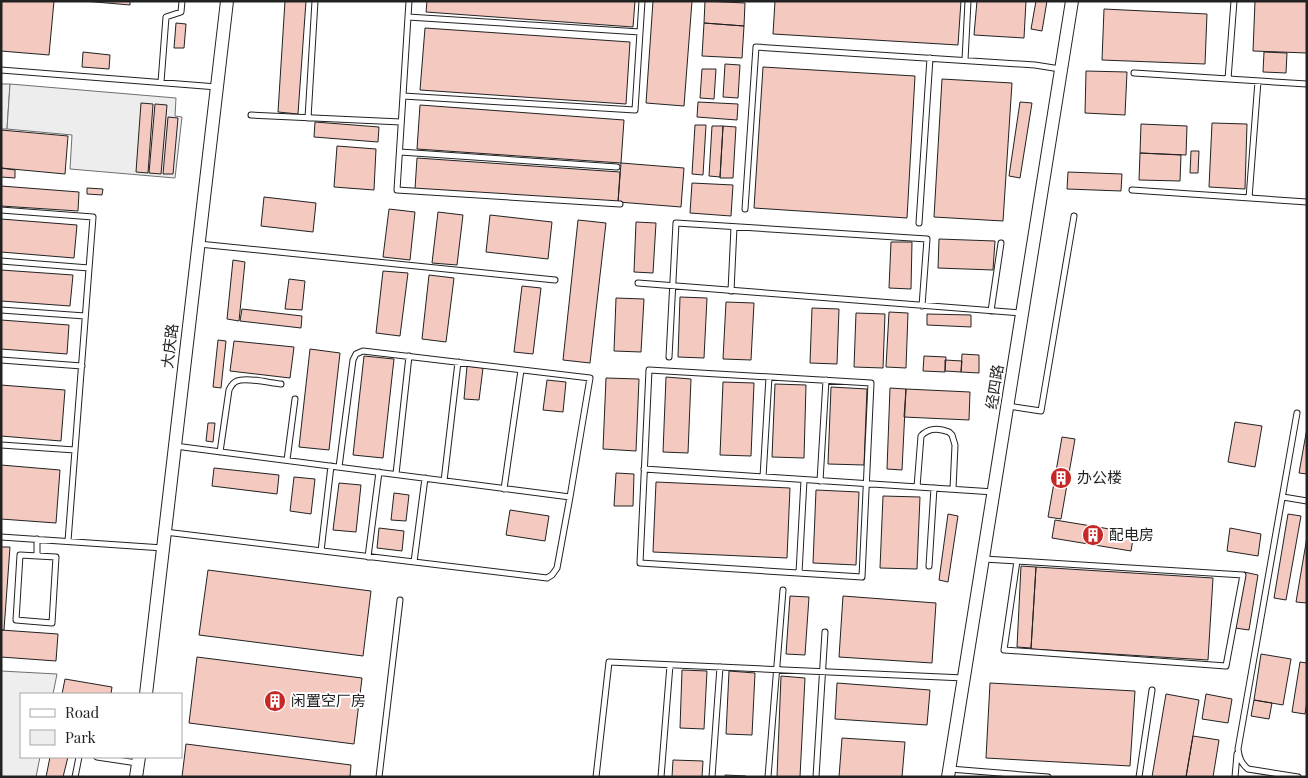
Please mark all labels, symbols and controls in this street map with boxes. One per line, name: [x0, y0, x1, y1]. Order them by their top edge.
street label: 大庆路: [156, 322, 182, 369]
street label: 经四路: [981, 363, 1007, 411]
building icon: 办公楼: [1049, 466, 1073, 490]
place label: 办公楼: [1077, 467, 1122, 487]
building icon: 配电房: [1081, 523, 1105, 547]
place label: 配电房: [1109, 524, 1154, 544]
building icon: 闲置空厂房: [263, 689, 287, 713]
place label: 闲置空厂房: [291, 690, 366, 710]
legend: [20, 693, 182, 758]
text: Road: [65, 702, 99, 722]
text: Park: [65, 727, 97, 747]

